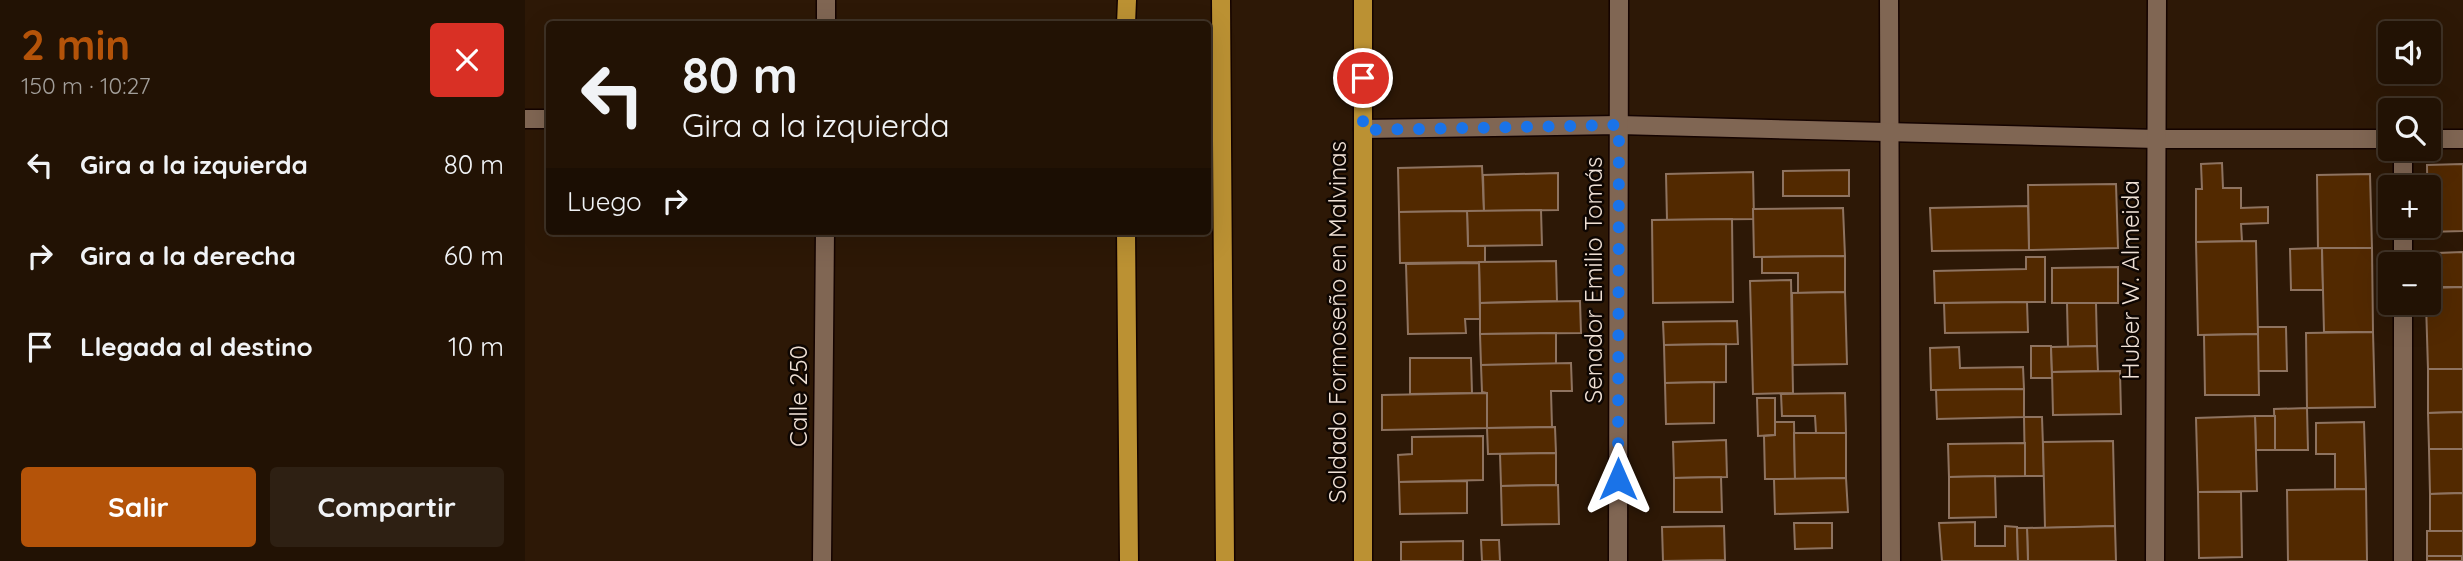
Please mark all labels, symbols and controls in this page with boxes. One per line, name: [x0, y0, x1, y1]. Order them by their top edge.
text: 2 min: [21, 18, 130, 71]
map controls: [2378, 21, 2441, 315]
button: sound: [2378, 21, 2441, 84]
button: close: [430, 23, 504, 97]
text: 80 m: [682, 44, 798, 105]
pin: [1333, 48, 1393, 108]
icon: left: [567, 49, 658, 140]
icon: arrive: [1344, 59, 1382, 97]
text: 150 m · 10:27: [21, 71, 151, 100]
button: search: [2378, 98, 2441, 161]
text: Gira a la izquierda: [682, 105, 950, 145]
street label: Soldado Formoseño en Malvinas: [1322, 141, 1352, 503]
icon: left: [21, 146, 59, 184]
text: Gira a la izquierda: [80, 148, 308, 181]
text: 80 m: [444, 148, 504, 181]
street label: Senador Emilio Tomás: [1578, 157, 1608, 403]
button: +: [2378, 175, 2441, 238]
street label: Huber W. Almeida: [2115, 180, 2145, 380]
icon: right: [656, 182, 694, 220]
text: Luego: [567, 185, 642, 218]
icon: right: [21, 237, 59, 275]
text: Gira a la derecha: [80, 239, 296, 272]
text: 60 m: [444, 239, 504, 272]
button: −: [2378, 252, 2441, 315]
icon: arrive: [21, 328, 59, 366]
text: Llegada al destino: [80, 330, 313, 363]
text: 10 m: [448, 330, 504, 363]
street label: Calle 250: [783, 345, 813, 447]
position arrow: [1581, 442, 1655, 516]
button: Salir: [21, 467, 256, 547]
button: Compartir: [270, 467, 504, 547]

